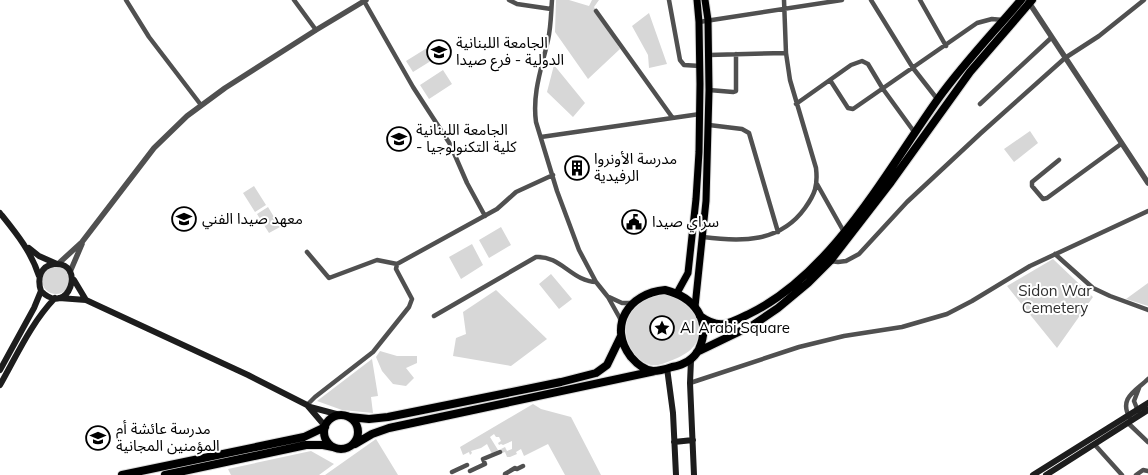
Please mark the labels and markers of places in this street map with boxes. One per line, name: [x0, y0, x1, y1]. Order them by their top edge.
place label: الجامعة اللبنانية الدولية - فرع صيدا: [456, 33, 564, 72]
school or university icon: الجامعة اللبنانية الدولية - فرع صيدا: [426, 39, 452, 65]
place label: الجامعة اللبنانية - كلية التكنولوجيا: [416, 120, 517, 156]
school or university icon: الجامعة اللبنانية - كلية التكنولوجيا: [386, 126, 412, 152]
place label: مدرسة الأونروا الرفيدية: [594, 149, 677, 185]
building icon: مدرسة الأونروا الرفيدية: [564, 155, 590, 181]
school or university icon: معهد صيدا الفني: [171, 206, 197, 232]
place label: معهد صيدا الفني: [202, 209, 303, 230]
public building icon: سراي صيدا: [621, 209, 647, 235]
place label: سراي صيدا: [652, 212, 719, 233]
place icon: Al Arabi Square: [649, 315, 675, 341]
place label: Al Arabi Square: [680, 318, 790, 337]
place label: مدرسة عائشة أم المؤمنين المجانية: [116, 419, 220, 455]
school or university icon: مدرسة عائشة أم المؤمنين المجانية: [85, 425, 111, 451]

